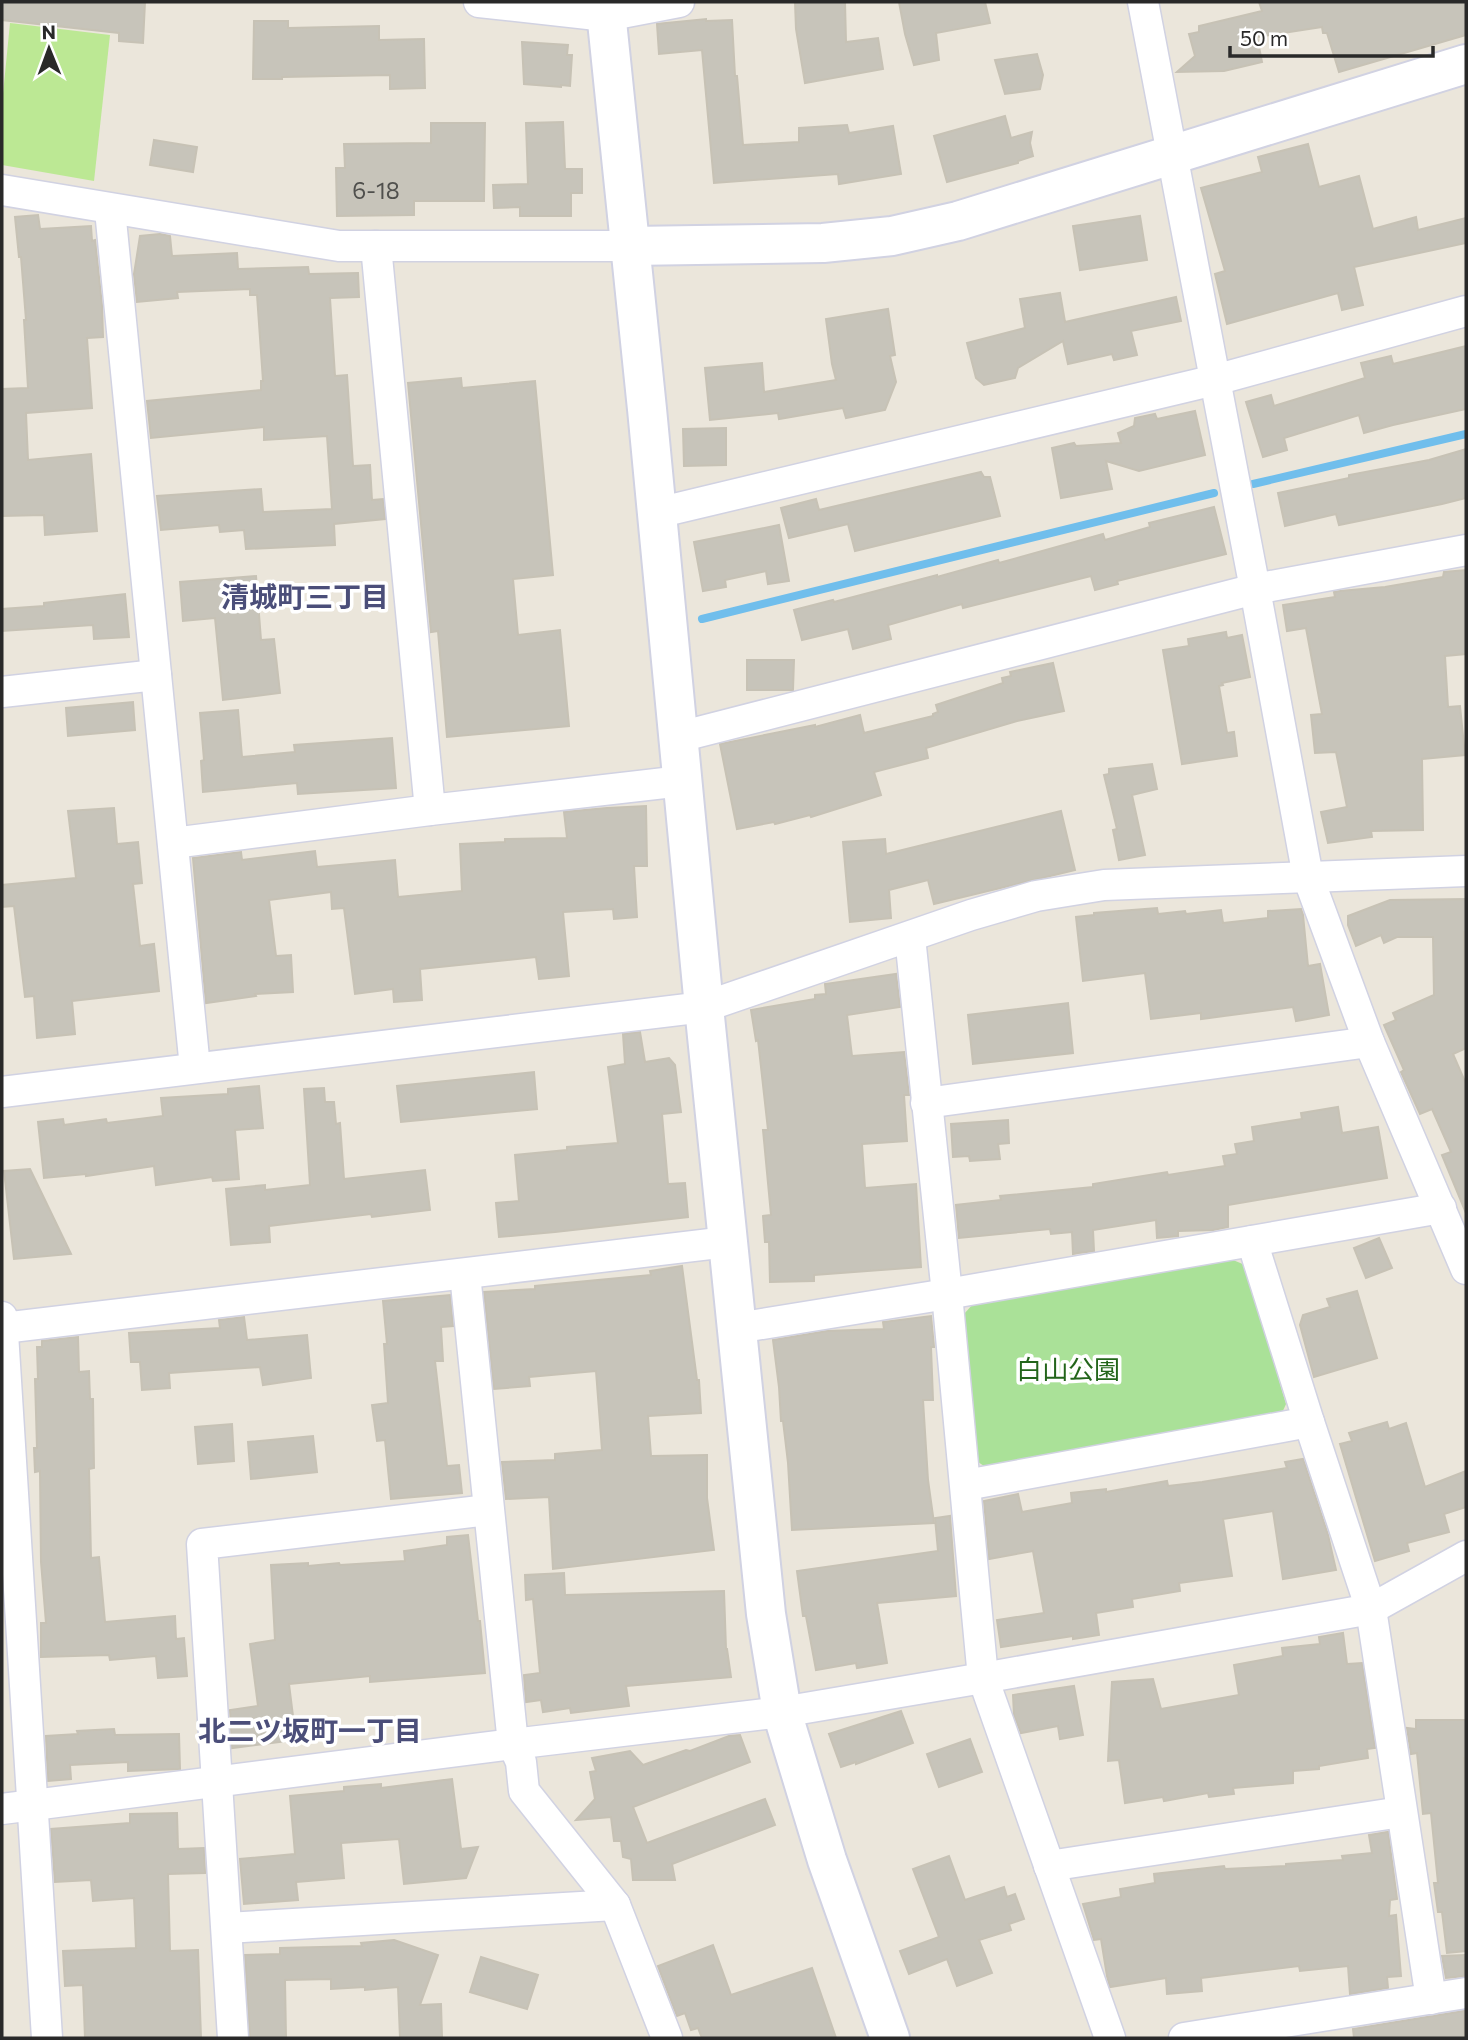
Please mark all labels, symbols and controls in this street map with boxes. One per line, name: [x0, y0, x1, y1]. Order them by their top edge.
north arrow: [14, 14, 84, 84]
scale bar: [1230, 14, 1433, 58]
text: N: [41, 20, 56, 43]
text: 50 m: [1240, 25, 1288, 50]
house number: 6-18: [352, 176, 400, 204]
district label: 清城町三丁目: [221, 579, 389, 613]
park label: 白山公園: [1016, 1353, 1120, 1384]
district label: 北二ツ坂町一丁目: [198, 1713, 422, 1747]

